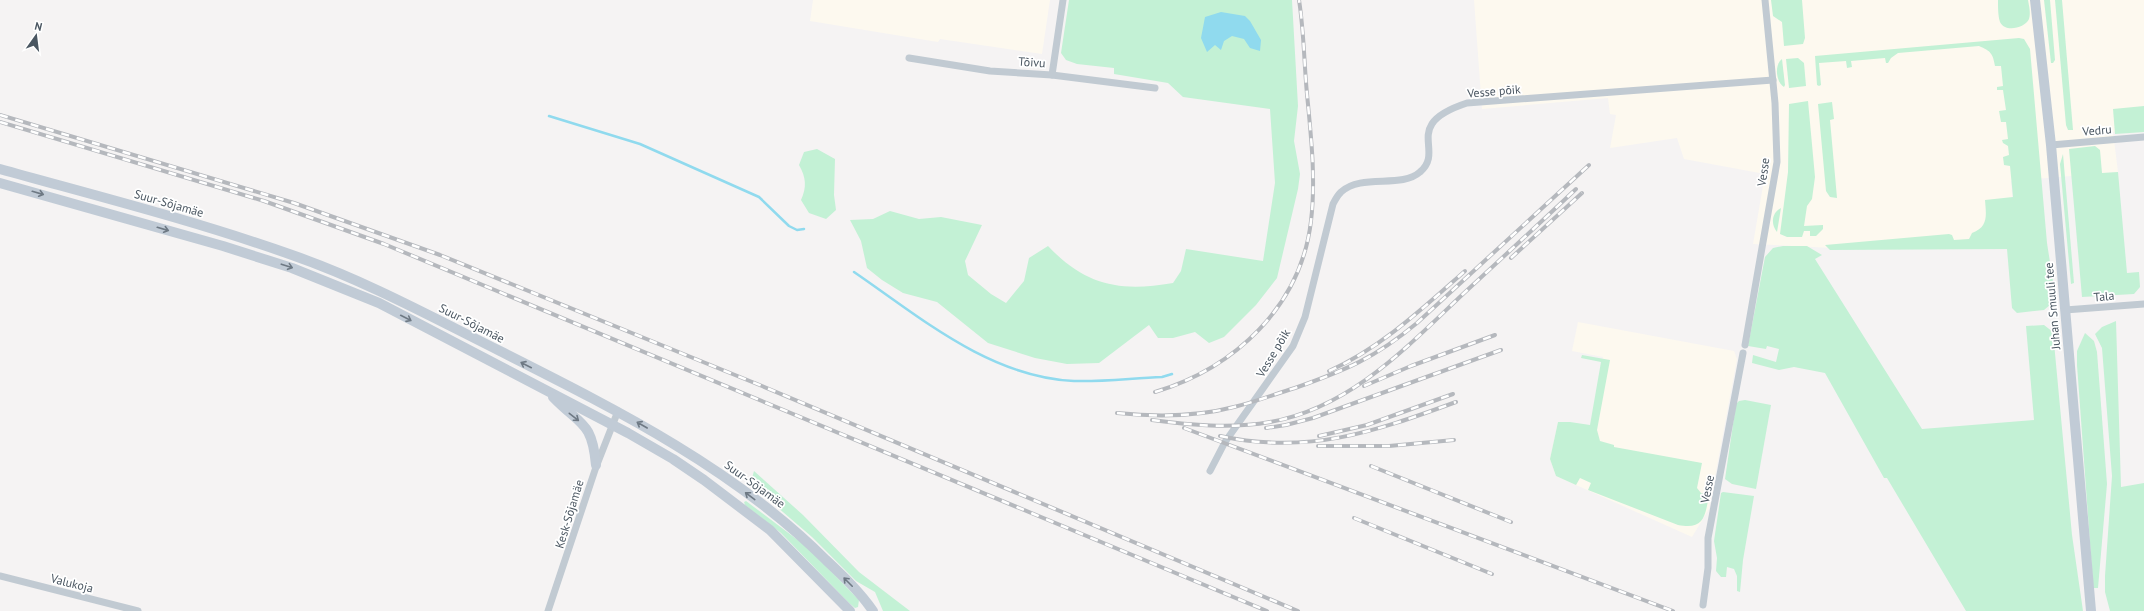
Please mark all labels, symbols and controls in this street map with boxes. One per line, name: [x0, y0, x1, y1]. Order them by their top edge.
north arrow: [16, 16, 56, 56]
text: N: [33, 19, 44, 34]
street label: Tõivu: [1018, 54, 1046, 70]
street label: Vesse põik: [1466, 81, 1522, 101]
street label: Vedru: [2081, 121, 2112, 139]
street label: Vesse: [1753, 157, 1772, 188]
street label: Suur-Sõjamäe: [133, 186, 205, 220]
one-way arrow: [31, 190, 44, 198]
one-way arrow: [156, 226, 169, 233]
street label: Juhan Smuuli tee: [2041, 262, 2063, 351]
one-way arrow: [281, 263, 293, 271]
street label: Tala: [2093, 288, 2115, 304]
street label: Suur-Sõjamäe: [437, 300, 507, 346]
one-way arrow: [400, 314, 412, 322]
street label: Vesse põik: [1252, 326, 1293, 381]
one-way arrow: [521, 360, 533, 368]
one-way arrow: [569, 412, 580, 421]
one-way arrow: [636, 420, 648, 428]
street label: Suur-Sõjamäe: [722, 457, 788, 511]
street label: Vesse: [1697, 474, 1717, 505]
street label: Kesk-Sõjamäe: [551, 478, 587, 550]
one-way arrow: [745, 492, 756, 501]
street label: Valukoja: [48, 570, 95, 596]
one-way arrow: [843, 577, 853, 587]

